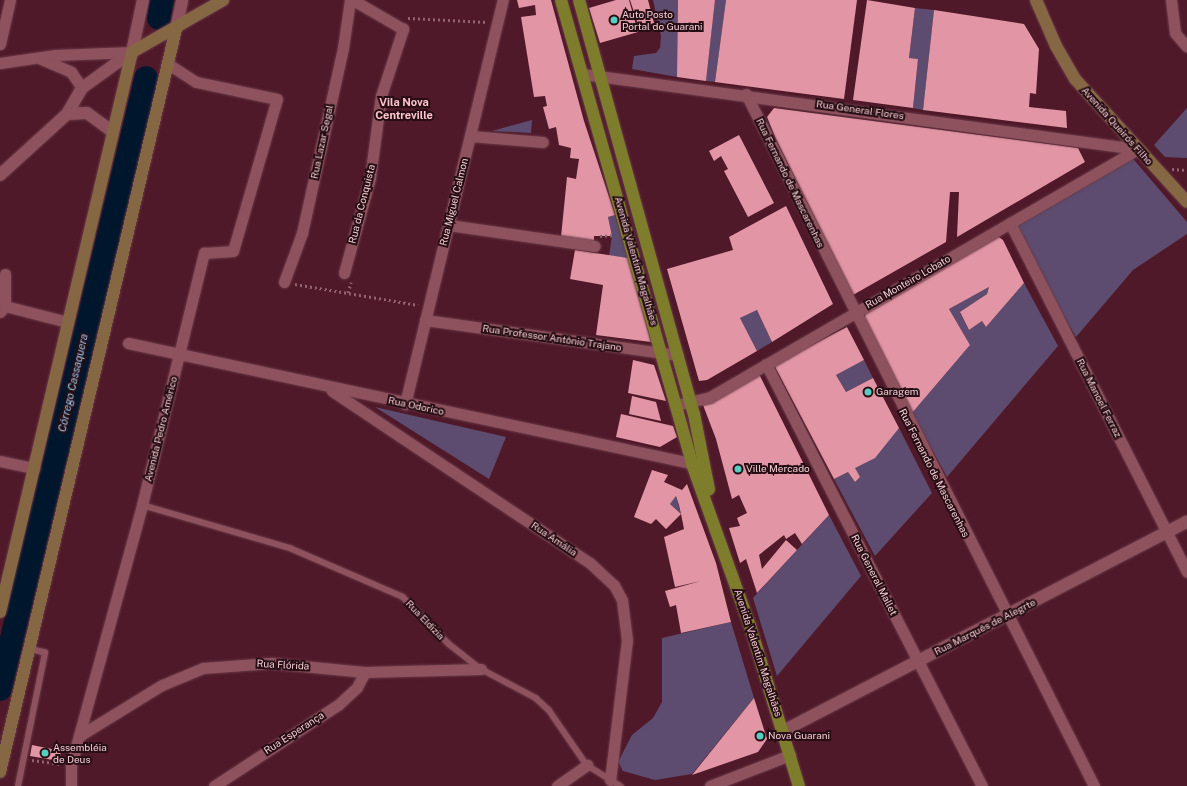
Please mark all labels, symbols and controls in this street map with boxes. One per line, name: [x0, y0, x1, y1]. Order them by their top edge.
place label: Auto Posto Portal do Guarani: [622, 8, 703, 32]
marker: Auto Posto Portal do Guarani: [609, 15, 619, 25]
street label: Avenida Queirós Filho: [1079, 85, 1155, 167]
district label: Vila Nova Centreville: [375, 96, 433, 122]
street label: Rua General Flores: [815, 98, 905, 122]
street label: Rua Lazar Segal: [308, 104, 336, 180]
street label: Rua Fernando de Mascarenhas: [753, 116, 827, 250]
street label: Rua Miguel Calmon: [437, 157, 471, 247]
street label: Rua da Conquista: [346, 163, 378, 245]
street label: Avenida Valentim Magalhães: [612, 195, 660, 327]
street label: Rua Monteiro Lobato: [863, 253, 953, 311]
street label: Rua Professor Antônio Trajano: [482, 322, 622, 354]
water label: Córrego Cassaquera: [55, 333, 91, 433]
street label: Rua Manoel Ferraz: [1074, 357, 1124, 439]
street label: Avenida Pedro Américo: [142, 375, 180, 483]
place label: Garagem: [876, 386, 918, 398]
marker: Garagem: [863, 387, 873, 397]
street label: Rua Odorico: [387, 394, 445, 418]
street label: Rua Fernando de Mascarenhas: [896, 407, 972, 539]
place label: Ville Mercado: [746, 463, 810, 475]
marker: Ville Mercado: [733, 464, 743, 474]
street label: Rua Amália: [529, 519, 579, 559]
street label: Rua General Mallet: [848, 533, 900, 617]
street label: Avenida Valentim Magalhães: [732, 588, 784, 718]
street label: Rua Marquês de Alegrte: [932, 596, 1038, 658]
street label: Rua Eldizia: [403, 598, 447, 642]
street label: Rua Flórida: [256, 658, 310, 672]
street label: Rua Esperança: [262, 709, 326, 757]
place label: Nova Guarani: [768, 730, 830, 742]
marker: Nova Guarani: [755, 731, 765, 741]
place label: Assembléia de Deus: [53, 741, 107, 764]
marker: Assembléia de Deus: [40, 748, 50, 758]

